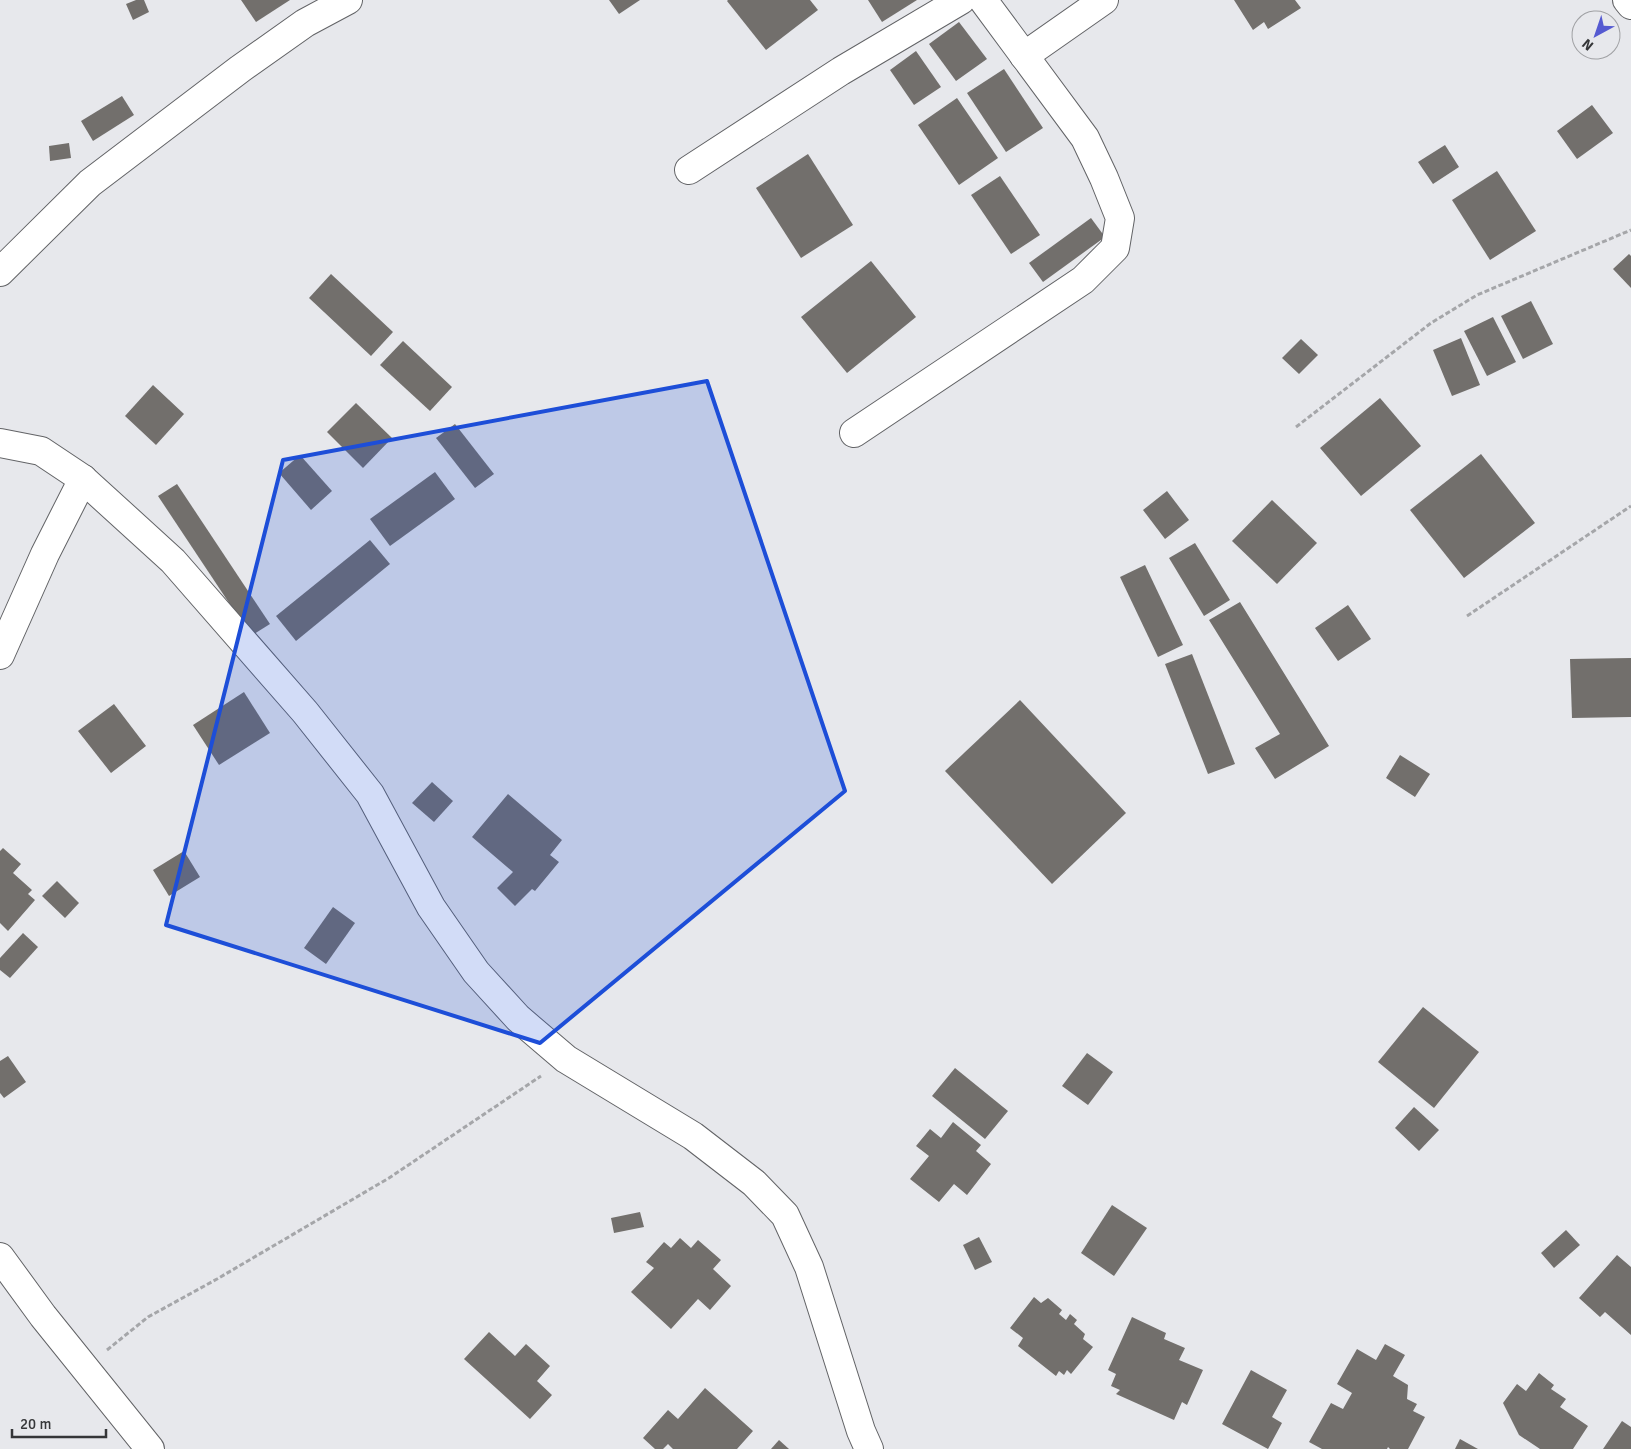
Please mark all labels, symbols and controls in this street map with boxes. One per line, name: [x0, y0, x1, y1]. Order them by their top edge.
north arrow: [1571, 10, 1621, 60]
text: N: [1579, 35, 1597, 54]
scale bar: [12, 1406, 106, 1438]
text: 20 m: [20, 1415, 51, 1433]

